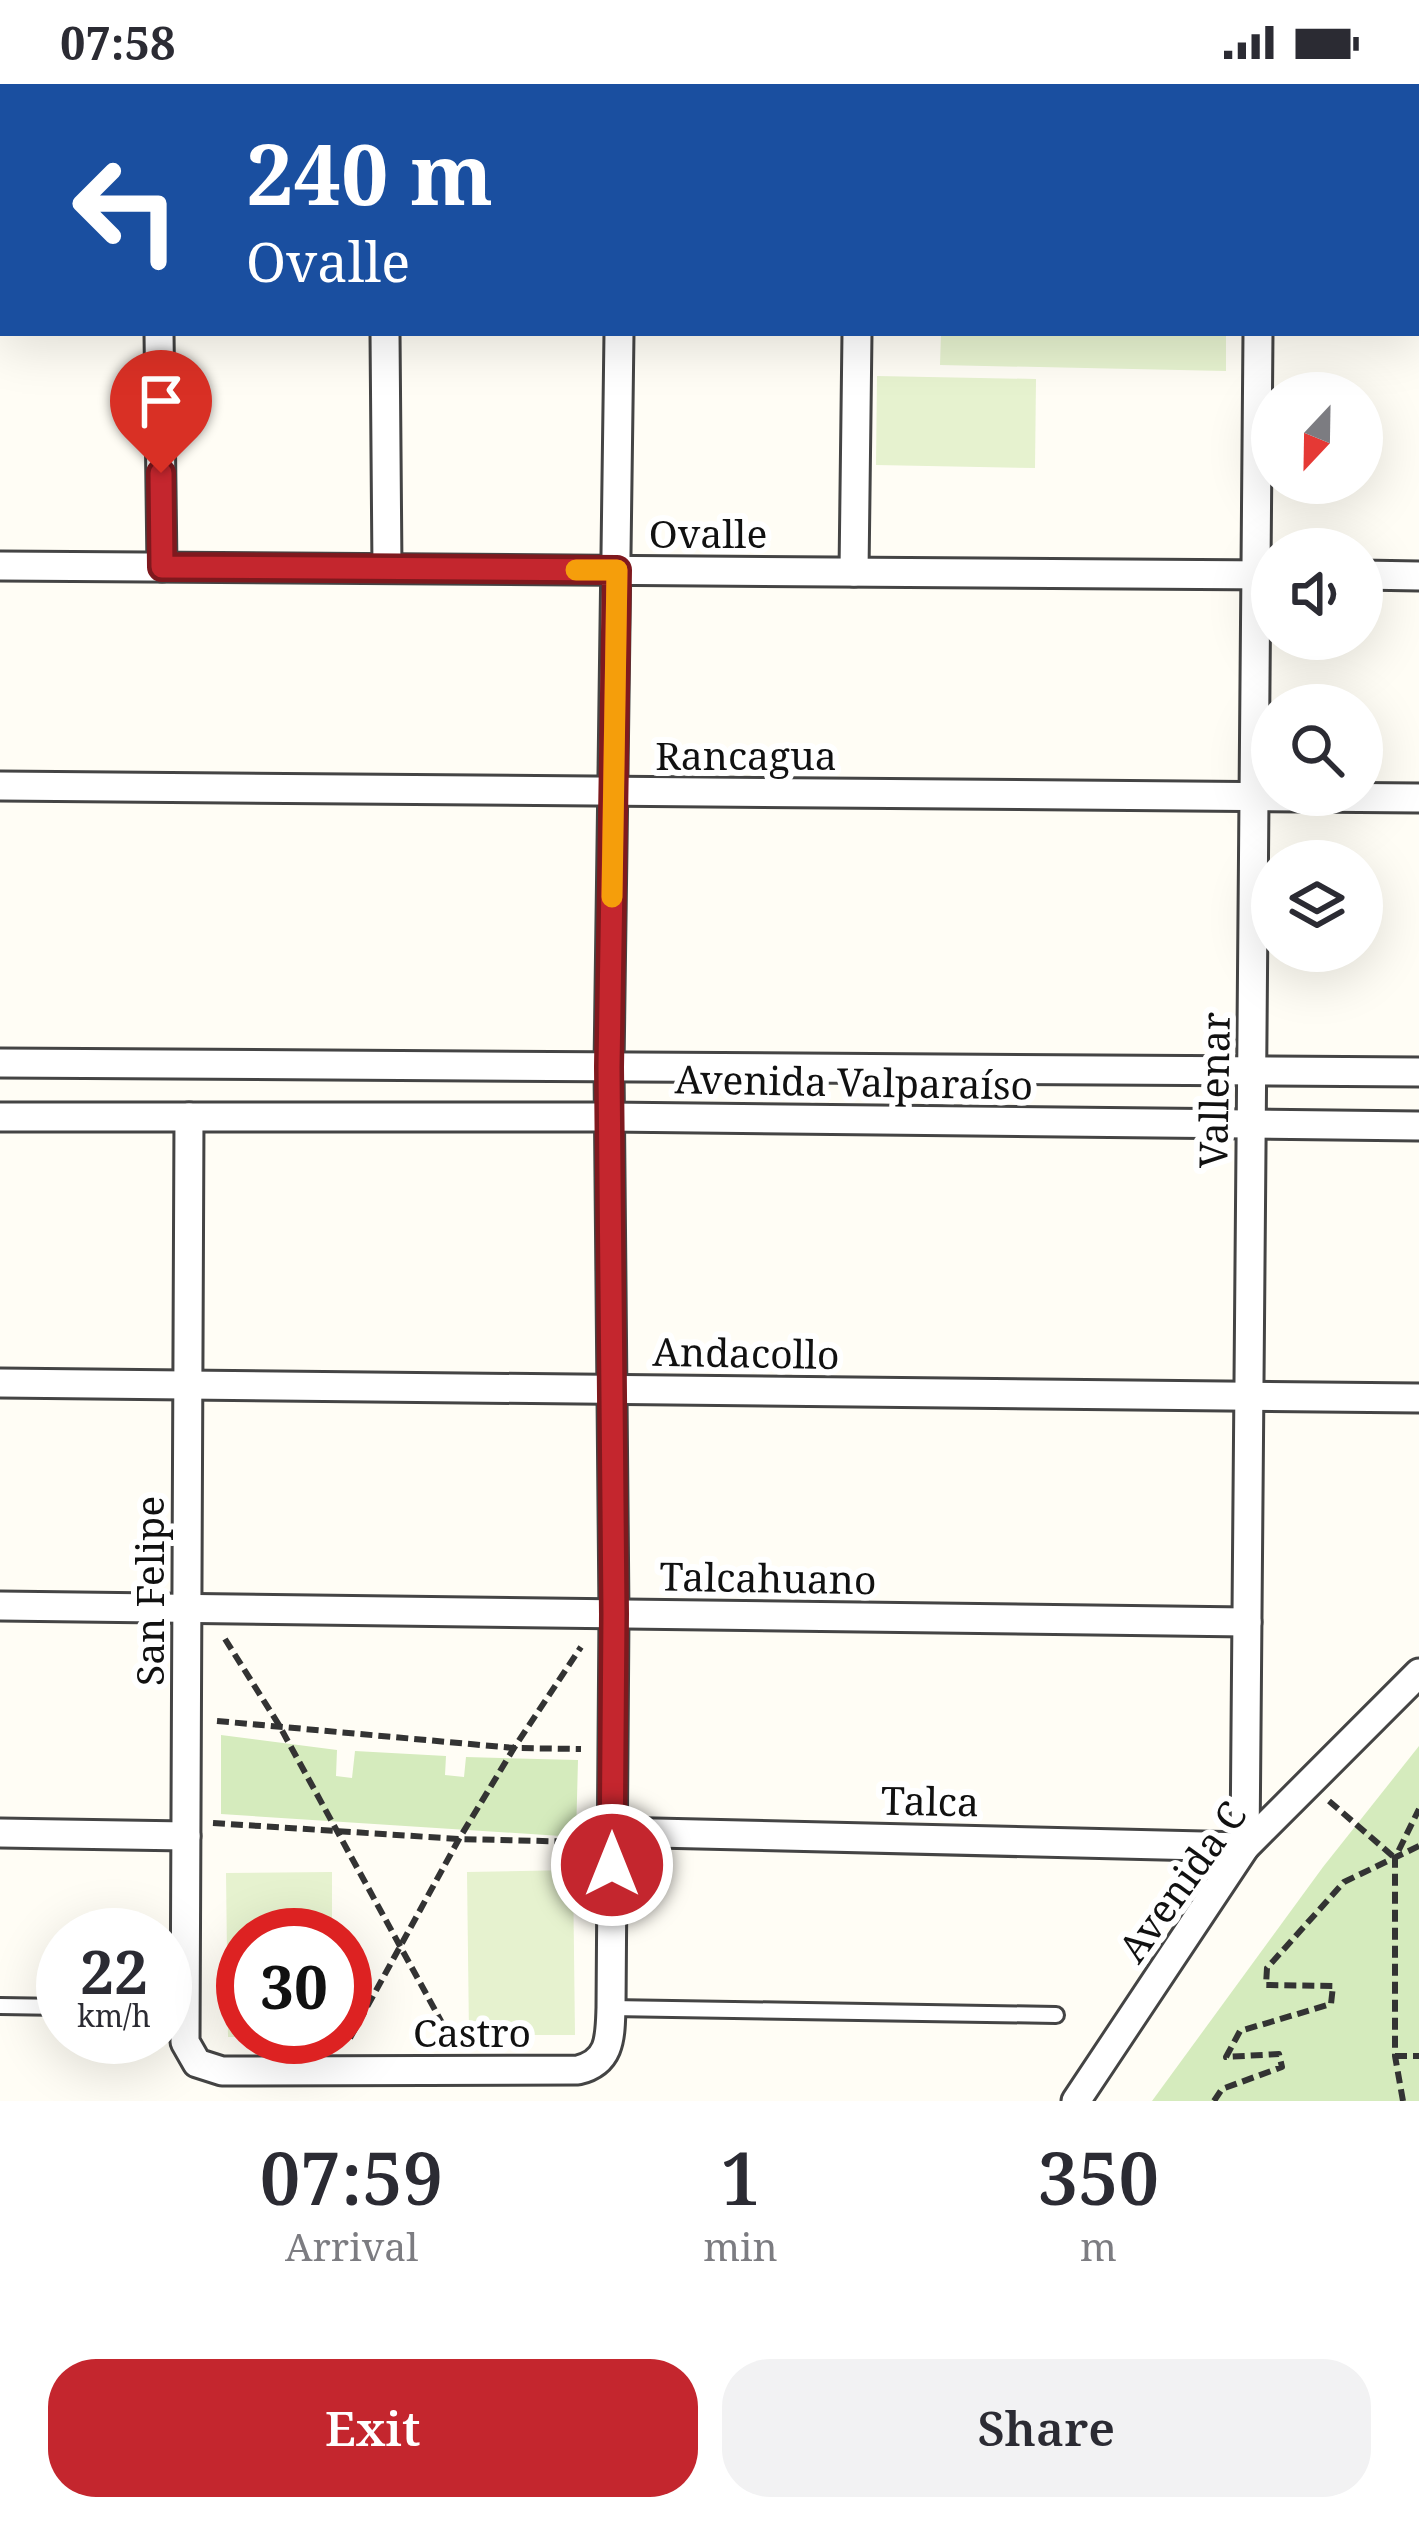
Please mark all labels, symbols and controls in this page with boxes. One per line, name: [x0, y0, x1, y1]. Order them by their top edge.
text: 07:58: [60, 12, 175, 73]
text: 240 m: [246, 115, 493, 230]
icon: left: [48, 132, 204, 288]
text: Ovalle: [246, 224, 410, 298]
pin: [110, 350, 212, 473]
icon: arrive: [128, 368, 194, 434]
north arrow: [1251, 372, 1383, 504]
map controls: [1251, 372, 1383, 972]
street label: Ovalle: [649, 506, 767, 559]
button: sound: [1251, 528, 1383, 660]
button: search: [1251, 684, 1383, 816]
street label: Rancagua: [655, 728, 837, 781]
button: layers: [1251, 840, 1383, 972]
street label: Vallenar: [1185, 1011, 1241, 1169]
street label: Avenida Valparaíso: [674, 1051, 1034, 1111]
street label: Andacollo: [652, 1324, 840, 1380]
street label: San Felipe: [122, 1496, 175, 1686]
street label: Talcahuano: [659, 1549, 877, 1605]
street label: Talca: [881, 1773, 979, 1827]
street label: Avenida C: [1105, 1790, 1257, 1972]
position arrow: [549, 1802, 675, 1928]
speed limit sign: 30: [216, 1908, 372, 2064]
text: 22: [80, 1930, 148, 2012]
text: km/h: [77, 1995, 151, 2036]
street label: Castro: [413, 2005, 531, 2058]
text: 07:59: [260, 2128, 443, 2226]
text: 1: [720, 2128, 761, 2226]
text: 350: [1038, 2128, 1159, 2226]
text: Arrival: [285, 2219, 418, 2272]
text: min: [703, 2219, 778, 2272]
text: m: [1080, 2219, 1117, 2272]
button: Exit: [48, 2359, 698, 2497]
button: Share: [722, 2359, 1371, 2497]

